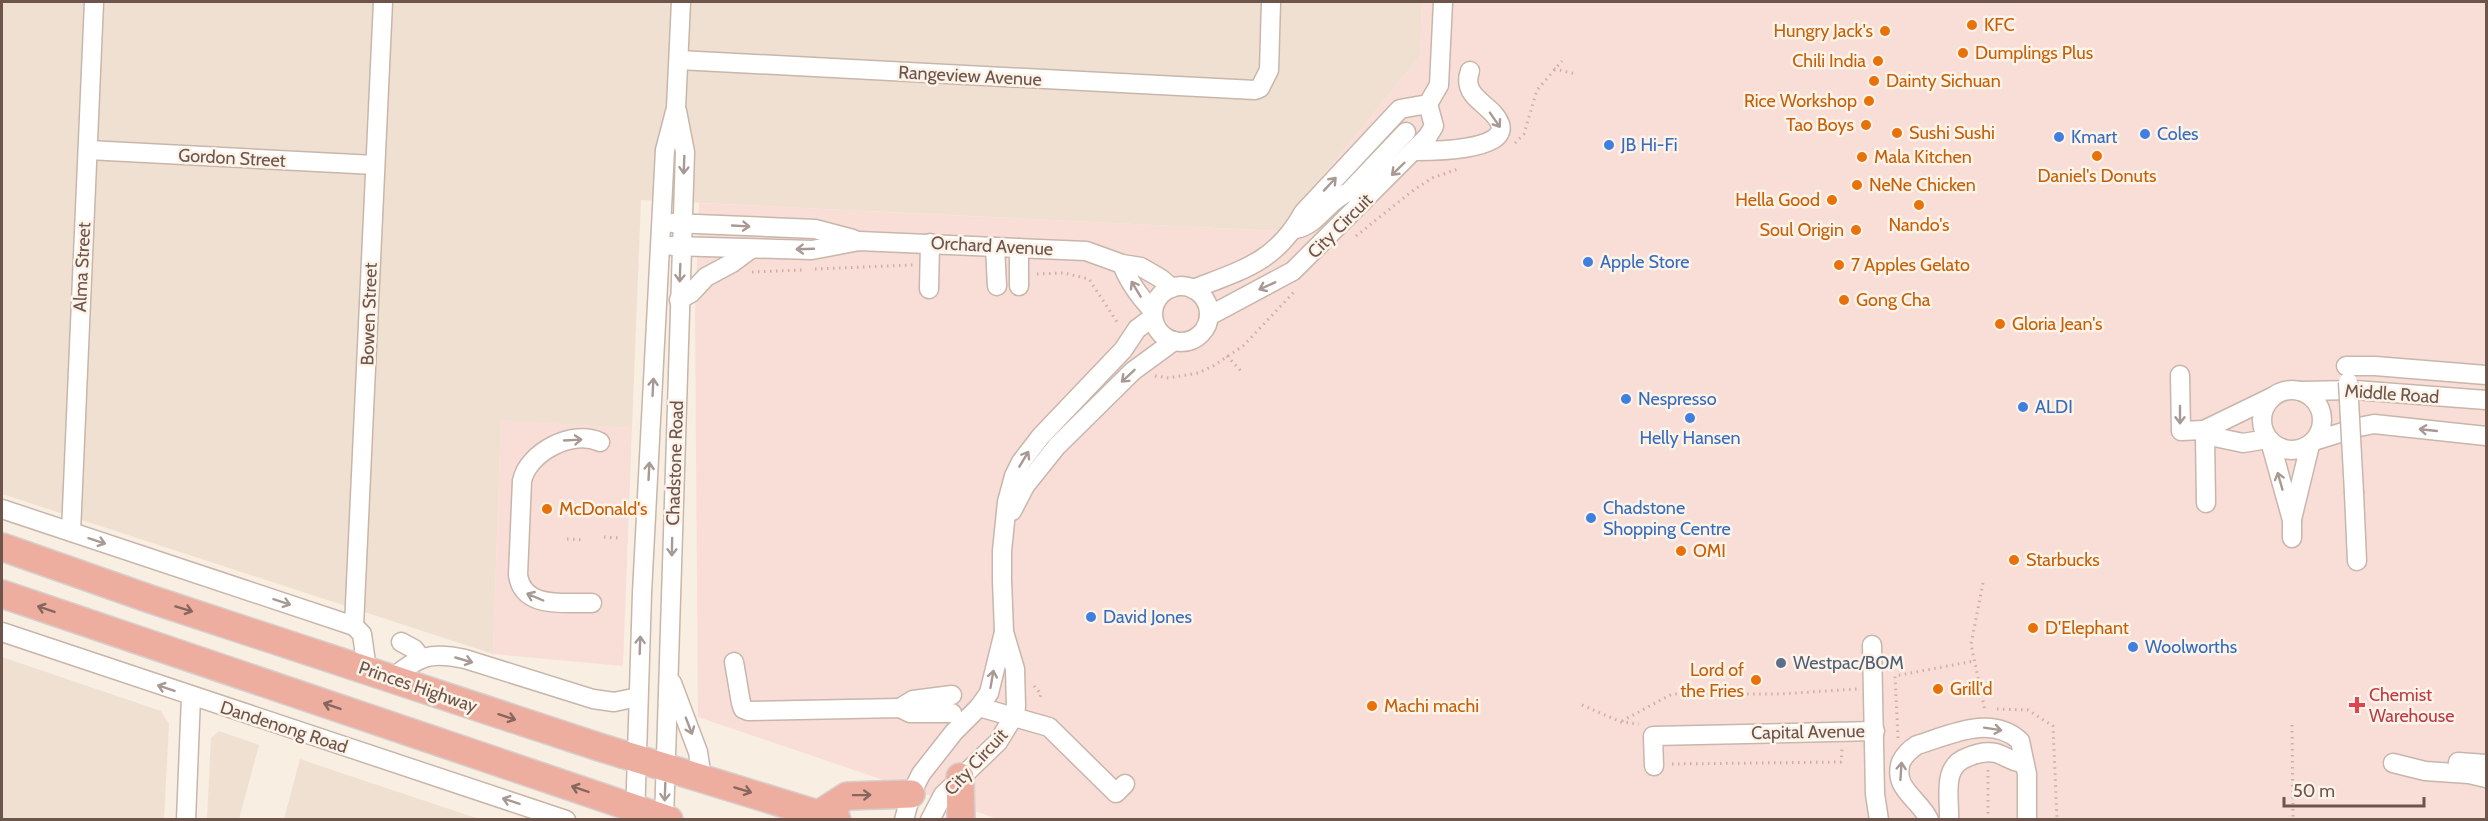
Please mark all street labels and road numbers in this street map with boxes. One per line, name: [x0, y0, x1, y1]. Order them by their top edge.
street label: Rangeview Avenue: [898, 61, 1042, 91]
street label: Gordon Street: [178, 144, 286, 172]
street label: City Circuit: [1303, 189, 1377, 263]
street label: Alma Street: [69, 222, 95, 312]
street label: Orchard Avenue: [930, 232, 1054, 260]
street label: Bowen Street: [356, 262, 382, 366]
street label: Middle Road: [2344, 380, 2440, 408]
street label: Chadstone Road: [662, 400, 688, 526]
street label: Princes Highway: [356, 656, 480, 718]
street label: Dandenong Road: [217, 696, 351, 758]
street label: Capital Avenue: [1751, 720, 1865, 744]
street label: City Circuit: [940, 724, 1012, 800]

